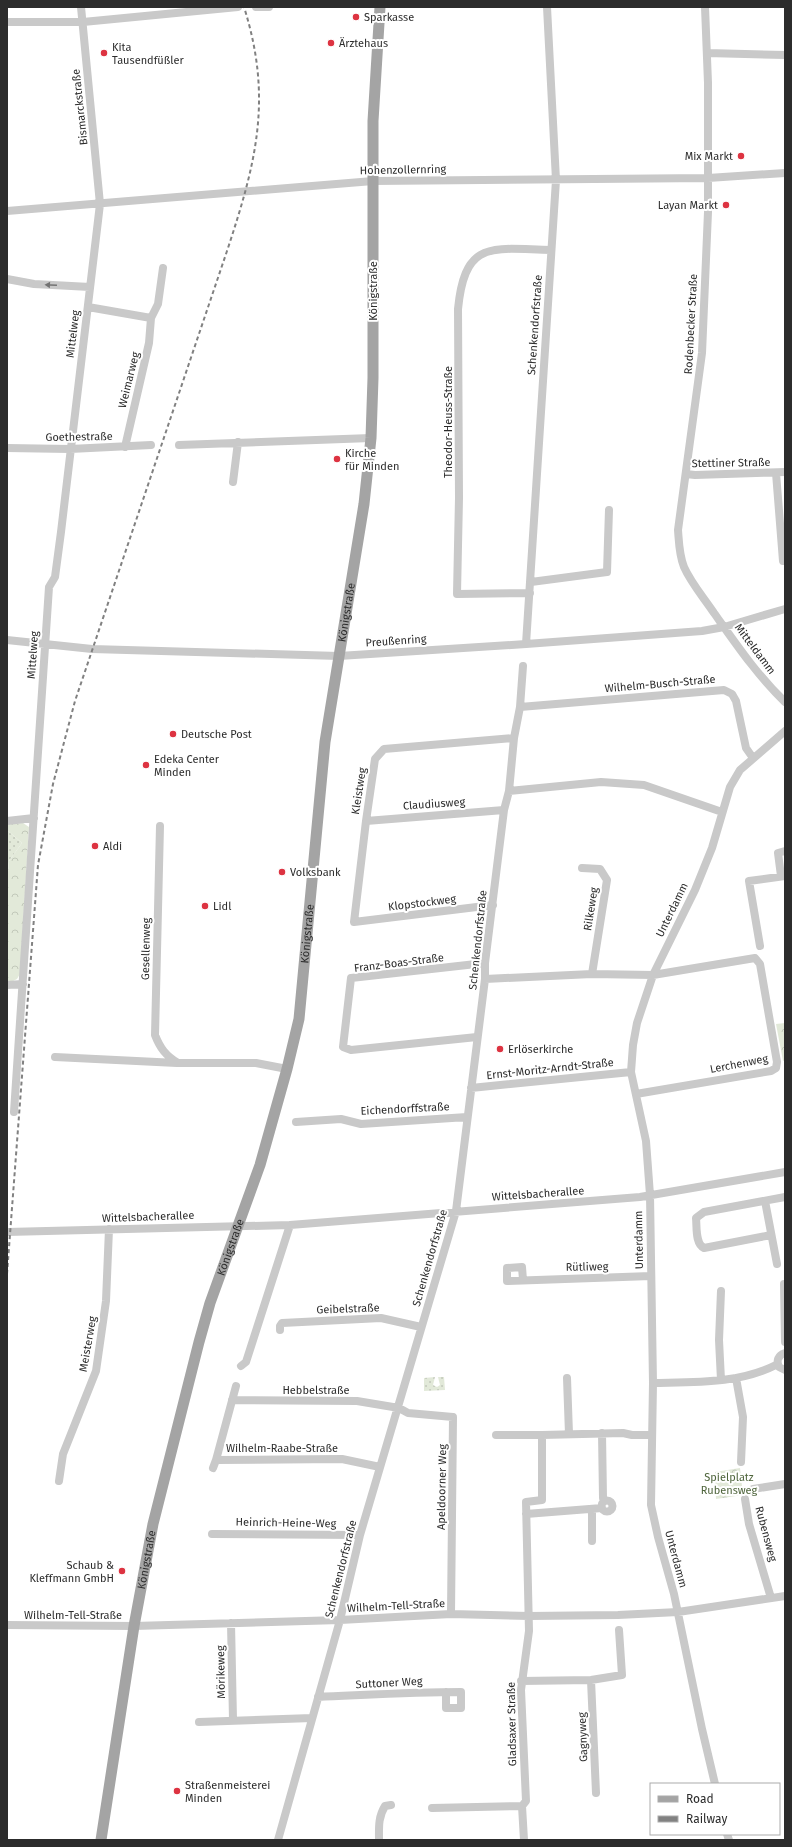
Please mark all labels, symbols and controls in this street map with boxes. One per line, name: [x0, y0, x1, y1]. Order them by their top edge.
place label: Sparkasse: [364, 11, 414, 24]
marker: Sparkasse: [351, 12, 361, 22]
place label: Ärztehaus: [339, 36, 388, 50]
marker: Ärztehaus: [326, 38, 336, 48]
place label: Kita Tausendfüßler: [112, 41, 184, 67]
marker: Kita Tausendfüßler: [99, 48, 109, 58]
street label: Bismarckstraße: [70, 68, 90, 146]
place label: Mix Markt: [685, 150, 733, 163]
marker: Mix Markt: [736, 151, 746, 161]
street label: Hohenzollernring: [360, 163, 447, 177]
place label: Layan Markt: [658, 199, 718, 212]
marker: Layan Markt: [721, 200, 731, 210]
street label: Königstraße: [367, 261, 380, 321]
street label: Rodenbecker Straße: [682, 273, 700, 375]
street label: Schenkendorfstraße: [525, 274, 545, 376]
one-way arrow: [45, 282, 57, 289]
street label: Mittelweg: [64, 309, 82, 359]
street label: Weimarweg: [116, 350, 142, 409]
street label: Theodor-Heuss-Straße: [442, 366, 455, 478]
street label: Goethestraße: [45, 430, 113, 444]
place label: Kirche für Minden: [345, 447, 399, 473]
marker: Kirche für Minden: [332, 454, 342, 464]
street label: Stettiner Straße: [692, 456, 770, 470]
street label: Königstraße: [335, 582, 357, 643]
street label: Mitteldamm: [732, 621, 778, 677]
street label: Mittelweg: [25, 630, 41, 680]
street label: Preußenring: [365, 632, 427, 650]
street label: Wilhelm-Busch-Straße: [604, 673, 716, 695]
place label: Deutsche Post: [181, 728, 252, 741]
marker: Deutsche Post: [168, 729, 178, 739]
place label: Edeka Center Minden: [154, 753, 220, 779]
marker: Edeka Center Minden: [141, 760, 151, 770]
street label: Kleistweg: [349, 766, 369, 815]
street label: Claudiusweg: [402, 795, 466, 813]
place label: Aldi: [103, 840, 122, 853]
marker: Aldi: [90, 841, 100, 851]
place label: Volksbank: [290, 866, 341, 879]
marker: Volksbank: [277, 867, 287, 877]
street label: Unterdamm: [653, 881, 691, 939]
street label: Rilkeweg: [581, 886, 601, 932]
street label: Schenkendorfstraße: [466, 889, 490, 991]
street label: Klopstockweg: [387, 892, 457, 914]
place label: Lidl: [213, 900, 231, 913]
marker: Lidl: [200, 901, 210, 911]
street label: Königstraße: [298, 904, 316, 964]
street label: Gesellenweg: [139, 917, 153, 980]
street label: Franz-Boas-Straße: [353, 951, 445, 975]
place label: Erlöserkirche: [508, 1043, 573, 1056]
marker: Erlöserkirche: [495, 1044, 505, 1054]
street label: Lerchenweg: [709, 1052, 769, 1076]
street label: Ernst-Moritz-Arndt-Straße: [486, 1056, 614, 1082]
street label: Eichendorffstraße: [360, 1100, 450, 1118]
street label: Wittelsbacherallee: [491, 1184, 585, 1204]
street label: Schenkendorfstraße: [410, 1208, 450, 1308]
street label: Wittelsbacherallee: [102, 1209, 194, 1225]
street label: Unterdamm: [632, 1210, 646, 1270]
street label: Königstraße: [214, 1217, 247, 1277]
street label: Rütliweg: [565, 1260, 609, 1274]
street label: Geibelstraße: [316, 1301, 380, 1317]
street label: Meisterweg: [77, 1315, 99, 1373]
street label: Hebbelstraße: [282, 1384, 350, 1397]
street label: Wilhelm-Raabe-Straße: [226, 1442, 338, 1455]
street label: Apeldoorner Weg: [435, 1444, 449, 1530]
park label: Spielplatz Rubensweg: [701, 1471, 758, 1497]
street label: Rubensweg: [752, 1505, 780, 1563]
street label: Heinrich-Heine-Weg: [236, 1516, 337, 1530]
street label: Schenkendorfstraße: [323, 1519, 359, 1619]
street label: Königstraße: [135, 1529, 158, 1590]
street label: Unterdamm: [662, 1529, 690, 1589]
place label: Schaub & Kleffmann GmbH: [29, 1559, 114, 1585]
marker: Schaub & Kleffmann GmbH: [117, 1566, 127, 1576]
street label: Wilhelm-Tell-Straße: [347, 1597, 445, 1615]
street label: Wilhelm-Tell-Straße: [24, 1609, 122, 1622]
street label: Mörikeweg: [214, 1645, 228, 1699]
street label: Suttoner Weg: [355, 1675, 423, 1691]
street label: Gladsaxer Straße: [505, 1682, 519, 1766]
street label: Gagnyweg: [576, 1712, 590, 1762]
place label: Straßenmeisterei Minden: [185, 1779, 270, 1805]
legend: [650, 1783, 780, 1835]
marker: Straßenmeisterei Minden: [172, 1786, 182, 1796]
text: Road: [686, 1792, 714, 1806]
text: Railway: [686, 1812, 727, 1826]

